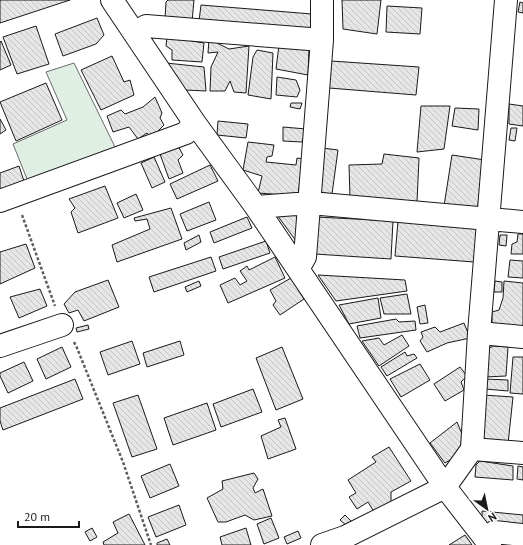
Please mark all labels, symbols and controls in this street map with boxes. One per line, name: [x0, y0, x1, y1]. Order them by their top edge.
north arrow: [467, 489, 507, 529]
scale bar: [18, 503, 79, 529]
text: 20 m: [24, 509, 50, 524]
text: N: [486, 510, 499, 525]

